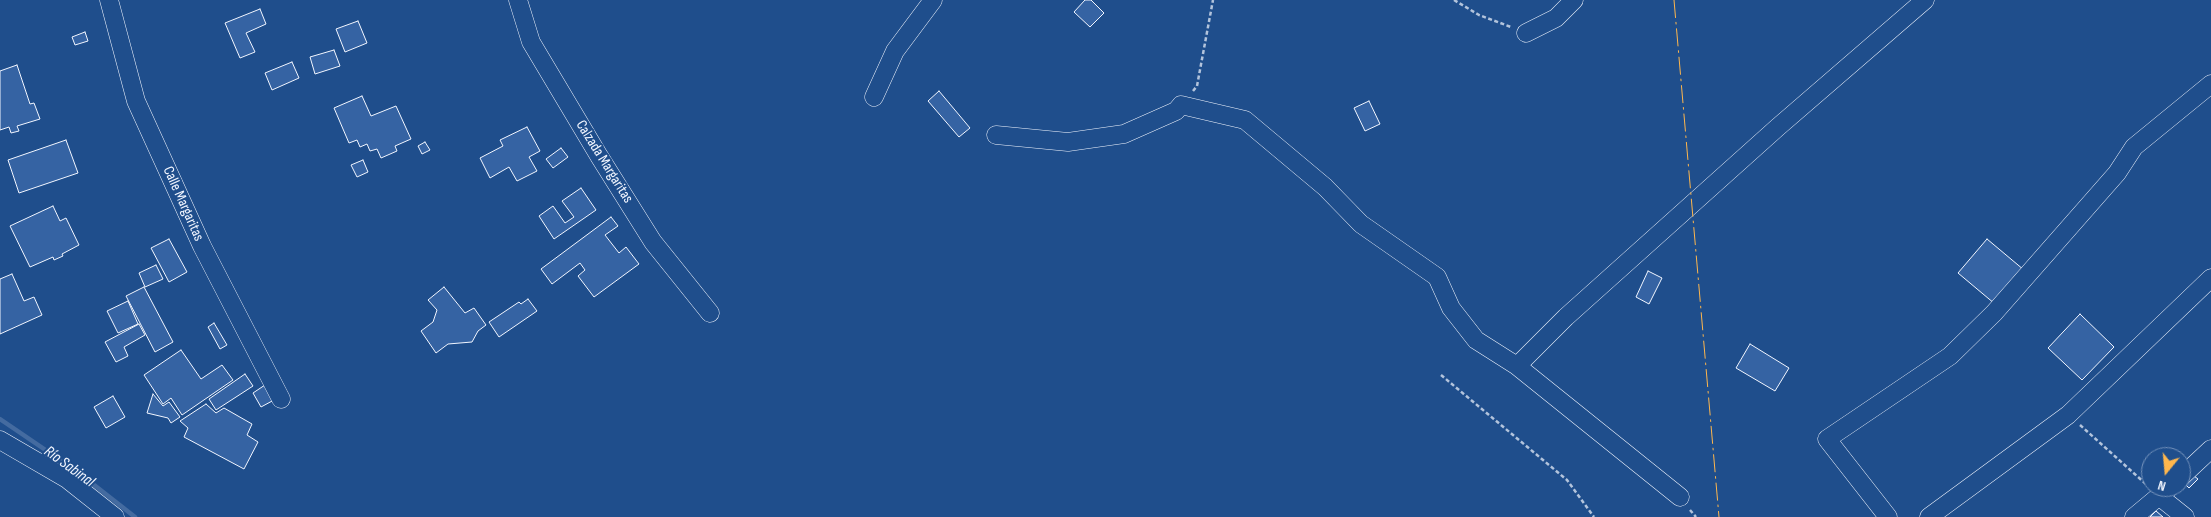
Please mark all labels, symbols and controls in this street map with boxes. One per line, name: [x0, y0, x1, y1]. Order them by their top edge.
street label: Calzada Margaritas: [571, 117, 637, 207]
street label: Calle Margaritas: [159, 164, 207, 244]
water label: Río Sabinal: [40, 442, 98, 492]
north arrow: [2141, 447, 2191, 497]
text: N: [2156, 477, 2168, 495]

